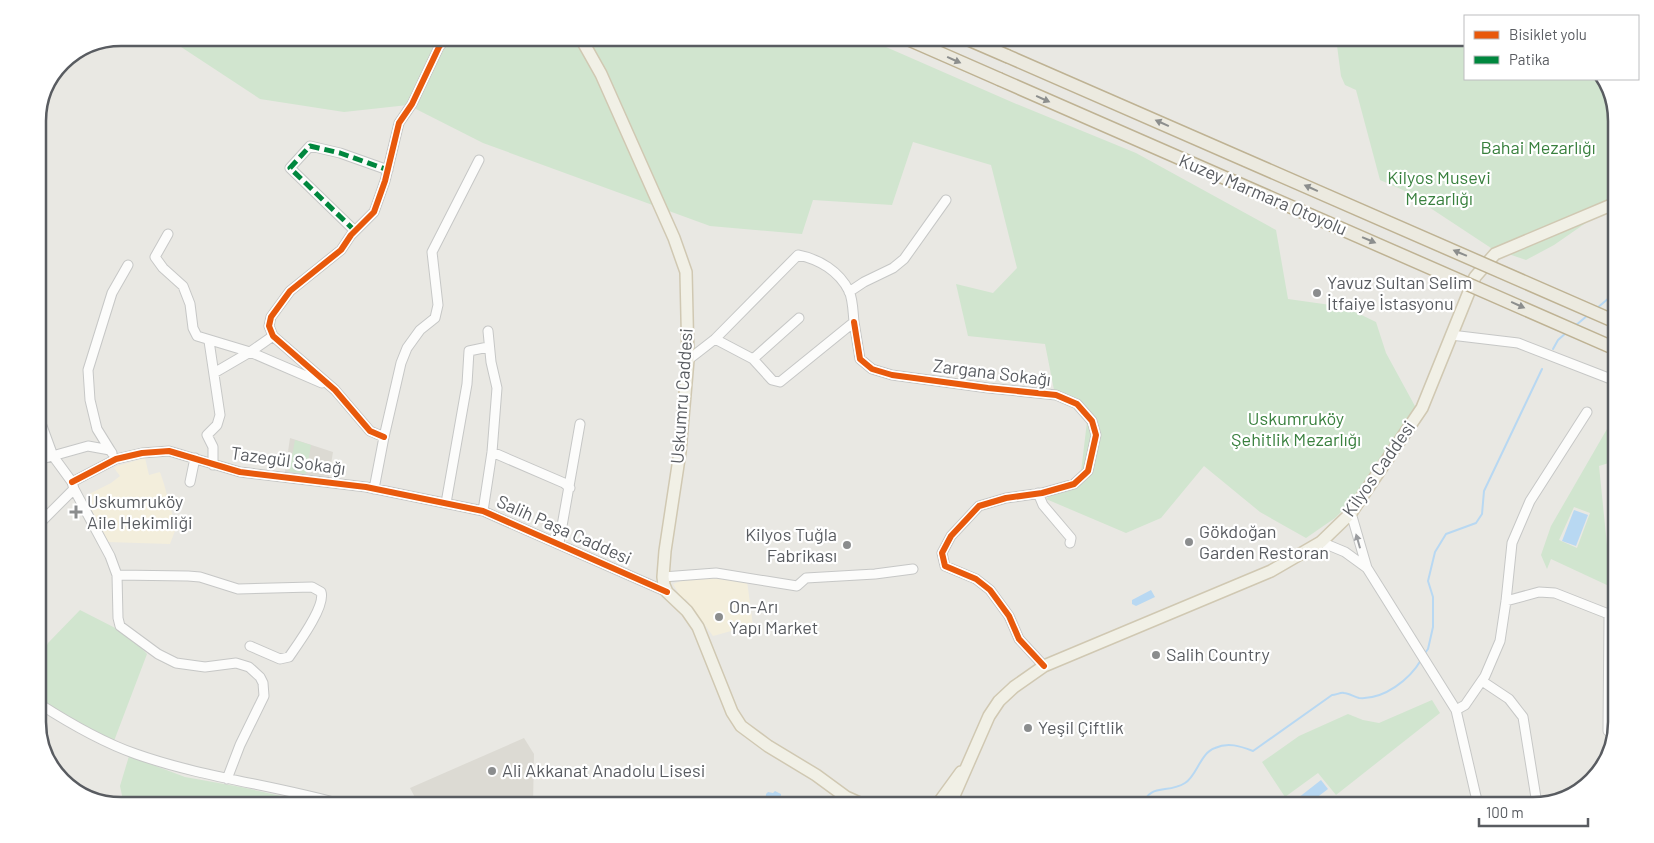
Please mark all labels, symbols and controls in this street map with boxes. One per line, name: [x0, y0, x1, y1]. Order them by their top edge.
legend: [1464, 15, 1639, 80]
text: Bisiklet yolu: [1509, 25, 1587, 43]
text: Patika: [1509, 50, 1550, 68]
one-way arrow: [947, 56, 961, 64]
one-way arrow: [1036, 95, 1051, 103]
one-way arrow: [1155, 119, 1169, 127]
park label: Bahai Mezarlığı: [1480, 136, 1596, 158]
street label: Kuzey Marmara Otoyolu: [1176, 149, 1351, 239]
park label: Kilyos Musevi Mezarlığı: [1387, 166, 1491, 209]
one-way arrow: [1304, 184, 1318, 192]
one-way arrow: [1362, 237, 1376, 245]
one-way arrow: [1453, 248, 1467, 256]
place label: Yavuz Sultan Selim İtfaiye İstasyonu: [1327, 271, 1472, 314]
marker: Yavuz Sultan Selim İtfaiye İstasyonu: [1311, 287, 1323, 299]
one-way arrow: [1511, 302, 1525, 310]
street label: Uskumru Caddesi: [665, 327, 697, 465]
street label: Zargana Sokağı: [932, 354, 1052, 390]
park label: Uskumruköy Şehitlik Mezarlığı: [1231, 407, 1361, 450]
street label: Kilyos Caddesi: [1337, 416, 1419, 521]
street label: Tazegül Sokağı: [229, 441, 347, 479]
street label: Salih Paşa Caddesi: [494, 489, 635, 569]
place label: Uskumruköy Aile Hekimliği: [87, 490, 193, 533]
marker: Uskumruköy Aile Hekimliği: [69, 505, 83, 519]
place label: Gökdoğan Garden Restoran: [1199, 520, 1329, 563]
place label: Kilyos Tuğla Fabrikası: [745, 523, 837, 566]
one-way arrow: [1354, 533, 1362, 548]
marker: Gökdoğan Garden Restoran: [1183, 536, 1195, 548]
marker: Kilyos Tuğla Fabrikası: [841, 539, 853, 551]
place label: On-Arı Yapı Market: [729, 595, 818, 638]
marker: On-Arı Yapı Market: [713, 611, 725, 623]
place label: Salih Country: [1166, 643, 1270, 665]
marker: Salih Country: [1150, 649, 1162, 661]
place label: Yeşil Çiftlik: [1038, 716, 1124, 738]
marker: Yeşil Çiftlik: [1022, 722, 1034, 734]
place label: Ali Akkanat Anadolu Lisesi: [502, 759, 705, 781]
marker: Ali Akkanat Anadolu Lisesi: [486, 765, 498, 777]
scale bar: [1479, 796, 1588, 828]
text: 100 m: [1486, 803, 1524, 821]

